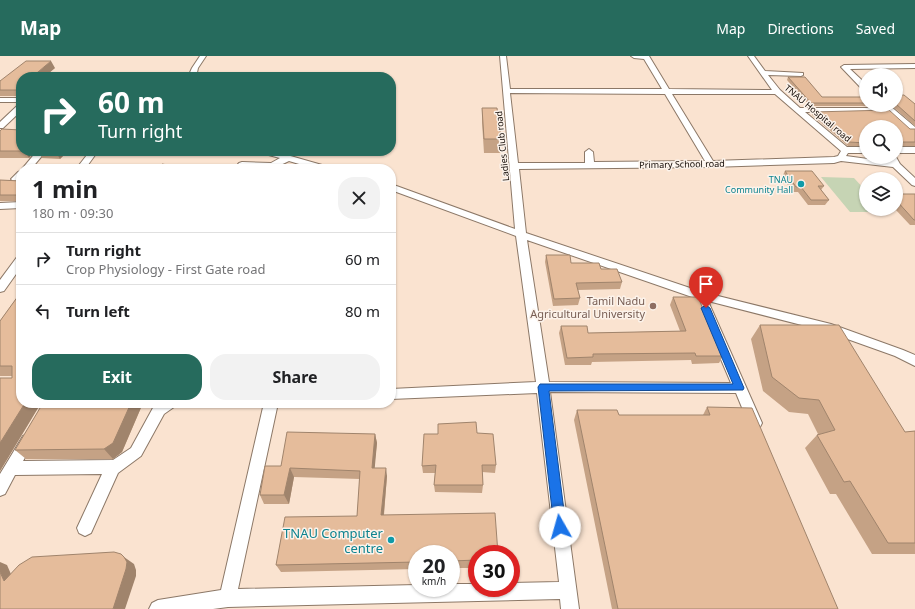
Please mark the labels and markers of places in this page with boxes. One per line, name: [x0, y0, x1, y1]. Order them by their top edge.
place label: TNAU Community Hall: [725, 173, 793, 196]
marker: TNAU Community Hall: [796, 179, 806, 189]
pin: [689, 267, 723, 308]
place label: Tamil Nadu Agricultural University: [530, 293, 645, 321]
marker: Tamil Nadu Agricultural University: [648, 301, 658, 311]
place label: TNAU Computer centre: [283, 524, 384, 557]
marker: TNAU Computer centre: [386, 535, 396, 545]

